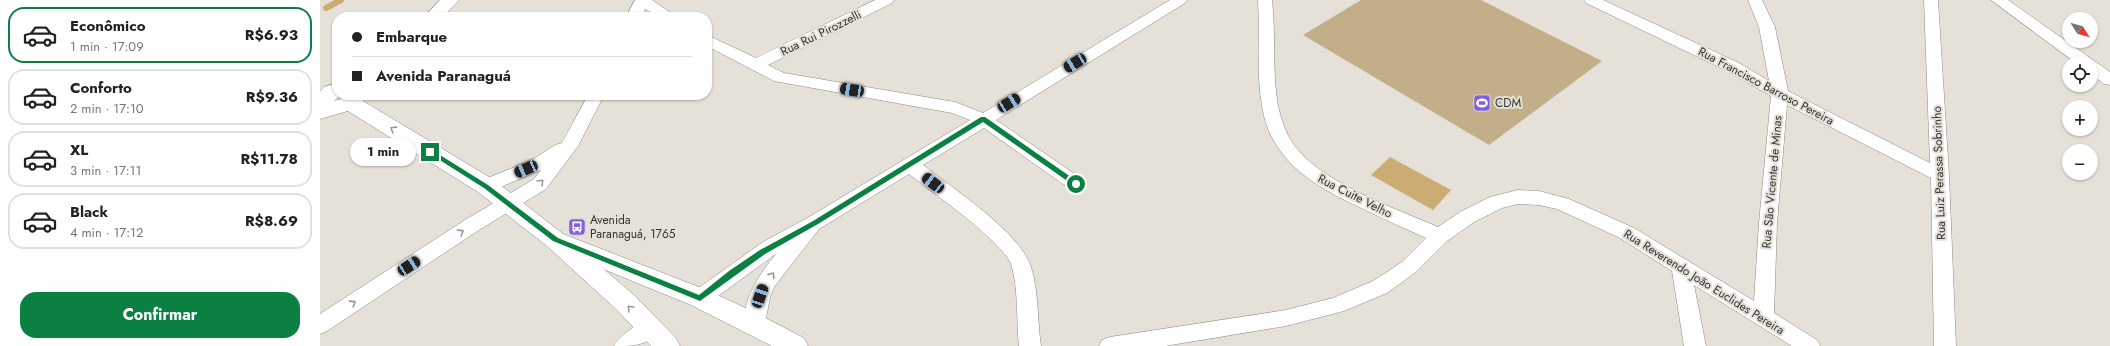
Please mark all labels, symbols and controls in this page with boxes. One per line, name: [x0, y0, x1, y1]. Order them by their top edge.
street label: Rua Rui Pirozzelli: [777, 6, 865, 60]
north arrow: [2062, 12, 2098, 48]
map controls: [2062, 12, 2098, 180]
text: Econômico: [70, 15, 145, 37]
icon: car: [22, 17, 58, 53]
text: R$6.93: [245, 24, 298, 46]
text: Embarque: [376, 26, 447, 48]
text: 1 min · 17:09: [70, 37, 144, 56]
street label: Rua Francisco Barroso Pereira: [1695, 42, 1837, 130]
car: [1062, 52, 1088, 74]
button: locate: [2062, 56, 2098, 92]
text: Avenida Paranaguá: [376, 65, 511, 87]
text: Conforto: [70, 77, 132, 99]
icon: car: [22, 79, 58, 115]
car: [839, 82, 865, 98]
text: R$9.36: [246, 86, 298, 108]
car: [996, 92, 1022, 114]
sports icon: CDM: [1472, 93, 1492, 113]
place label: CDM: [1495, 94, 1521, 112]
text: 2 min · 17:10: [70, 99, 144, 118]
button: +: [2062, 100, 2098, 136]
street label: Rua Luiz Perassa Sobrinho: [1928, 105, 1950, 240]
street label: Rua São Vicente de Minas: [1757, 115, 1787, 249]
one-way arrow: [390, 126, 397, 134]
callout: 1 min: [350, 138, 416, 166]
text: XL: [70, 139, 88, 161]
icon: car: [22, 141, 58, 177]
text: 1 min: [367, 142, 399, 161]
route end: [421, 143, 439, 161]
button: −: [2062, 144, 2098, 180]
text: R$11.78: [240, 148, 298, 170]
car: [513, 159, 539, 179]
text: 3 min · 17:11: [70, 161, 141, 180]
street label: Rua Cuite Velho: [1315, 169, 1396, 223]
car: [920, 171, 946, 195]
route start: [1067, 175, 1085, 193]
one-way arrow: [536, 179, 544, 187]
text: Black: [70, 201, 108, 223]
icon: car: [22, 203, 58, 239]
text: R$8.69: [245, 210, 298, 232]
place label: Avenida Paranaguá, 1765: [590, 211, 676, 243]
bus stop icon: Avenida Paranaguá, 1765: [567, 217, 587, 237]
text: 4 min · 17:12: [70, 223, 143, 242]
street label: Rua Reverendo João Euclides Pereira: [1620, 225, 1788, 339]
one-way arrow: [457, 229, 464, 237]
car: [396, 254, 422, 278]
one-way arrow: [767, 272, 775, 279]
car: [750, 283, 770, 309]
button: Confirmar: [20, 292, 300, 338]
one-way arrow: [348, 301, 355, 308]
one-way arrow: [627, 305, 635, 313]

